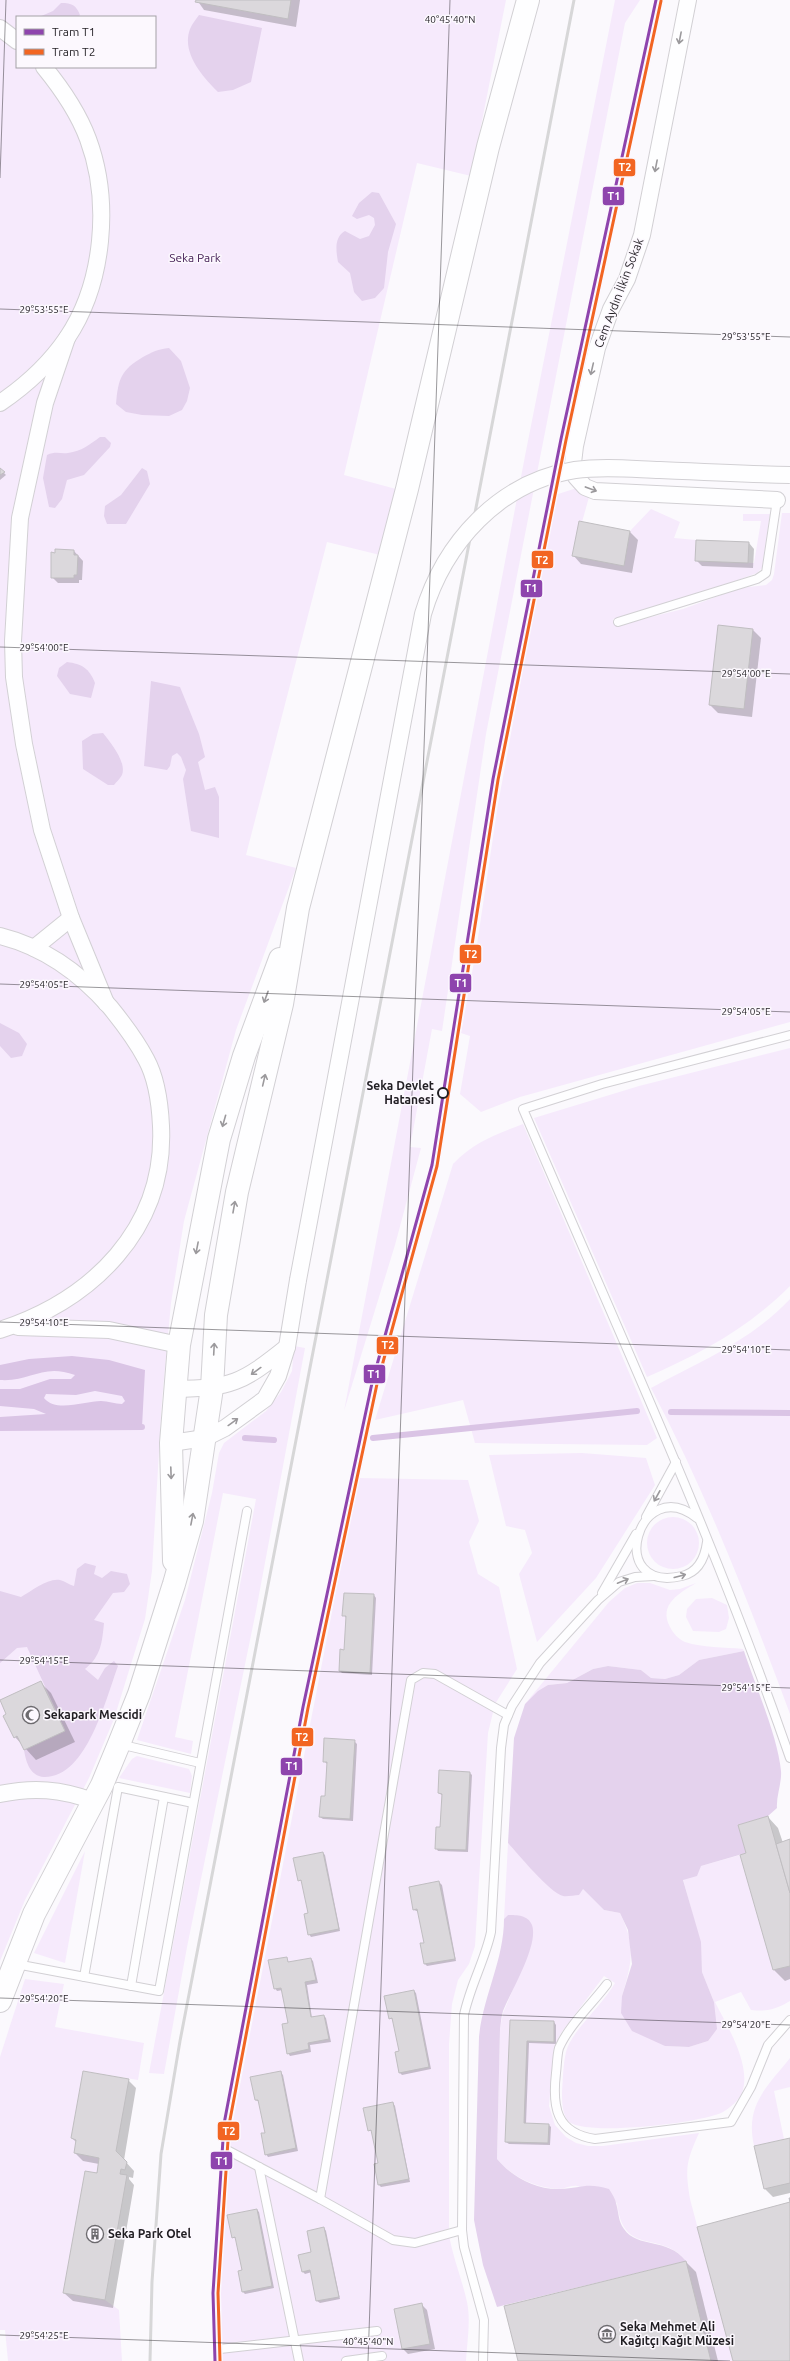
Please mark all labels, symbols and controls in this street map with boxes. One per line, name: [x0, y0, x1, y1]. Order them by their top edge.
text: 40°45'40"N: [425, 14, 475, 25]
legend: [16, 16, 156, 68]
text: Tram T1: [52, 25, 96, 38]
one-way arrow: [676, 31, 684, 44]
text: Tram T2: [52, 45, 96, 58]
line badge: T2: [613, 158, 636, 177]
one-way arrow: [651, 159, 659, 172]
text: T2: [619, 161, 631, 173]
line badge: T1: [602, 186, 625, 206]
text: T1: [608, 190, 620, 202]
street label: Cem Aydın İlkin Sokak: [592, 236, 645, 350]
park label: Seka Park: [169, 251, 221, 264]
text: 29°53'55"E: [19, 304, 69, 315]
text: 29°53'55"E: [721, 331, 771, 342]
one-way arrow: [587, 362, 595, 375]
one-way arrow: [584, 486, 597, 493]
line badge: T2: [531, 550, 554, 569]
text: T2: [536, 554, 548, 566]
line badge: T1: [520, 579, 543, 598]
text: T1: [525, 582, 537, 594]
text: 29°54'00"E: [19, 642, 69, 653]
text: 29°54'00"E: [721, 668, 771, 679]
line badge: T2: [459, 944, 482, 964]
text: T2: [465, 948, 477, 960]
line badge: T1: [449, 973, 472, 993]
text: T1: [455, 977, 467, 989]
text: 29°54'05"E: [19, 979, 69, 990]
one-way arrow: [261, 991, 269, 1003]
text: 29°54'05"E: [721, 1006, 771, 1017]
one-way arrow: [260, 1074, 268, 1087]
place label: Seka Devlet Hatanesi: [366, 1079, 434, 1106]
marker: Seka Devlet Hatanesi: [437, 1087, 449, 1099]
one-way arrow: [220, 1114, 227, 1127]
one-way arrow: [231, 1201, 239, 1214]
one-way arrow: [192, 1241, 200, 1254]
text: 29°54'10"E: [19, 1317, 69, 1328]
line badge: T2: [376, 1336, 399, 1355]
text: T2: [382, 1339, 394, 1351]
one-way arrow: [211, 1343, 218, 1356]
text: 29°54'10"E: [721, 1344, 771, 1355]
line badge: T1: [363, 1364, 386, 1384]
one-way arrow: [251, 1367, 262, 1375]
text: T1: [368, 1368, 380, 1380]
one-way arrow: [228, 1418, 239, 1426]
one-way arrow: [168, 1466, 175, 1479]
one-way arrow: [653, 1490, 661, 1502]
one-way arrow: [188, 1513, 196, 1526]
one-way arrow: [674, 1572, 687, 1580]
one-way arrow: [617, 1576, 629, 1584]
text: 29°54'15"E: [19, 1655, 69, 1666]
text: 29°54'15"E: [721, 1682, 771, 1693]
mosque icon: Sekapark Mescidi: [21, 1705, 41, 1725]
place label: Sekapark Mescidi: [44, 1708, 142, 1721]
line badge: T2: [291, 1727, 314, 1747]
text: T2: [296, 1731, 308, 1743]
line badge: T1: [280, 1757, 303, 1776]
text: T1: [286, 1760, 298, 1772]
text: 29°54'20"E: [19, 1993, 69, 2004]
text: 29°54'20"E: [721, 2019, 771, 2030]
line badge: T2: [217, 2121, 240, 2141]
text: T2: [223, 2125, 235, 2137]
line badge: T1: [210, 2151, 233, 2170]
text: T1: [216, 2155, 228, 2167]
building icon: Seka Park Otel: [85, 2224, 105, 2244]
place label: Seka Park Otel: [108, 2227, 191, 2240]
place label: Seka Mehmet Ali Kağıtçı Kağıt Müzesi: [620, 2320, 734, 2349]
museum icon: Seka Mehmet Ali Kağıtçı Kağıt Müzesi: [597, 2324, 617, 2344]
text: 29°54'25"E: [19, 2330, 69, 2341]
text: 40°45'40"N: [343, 2336, 393, 2347]

